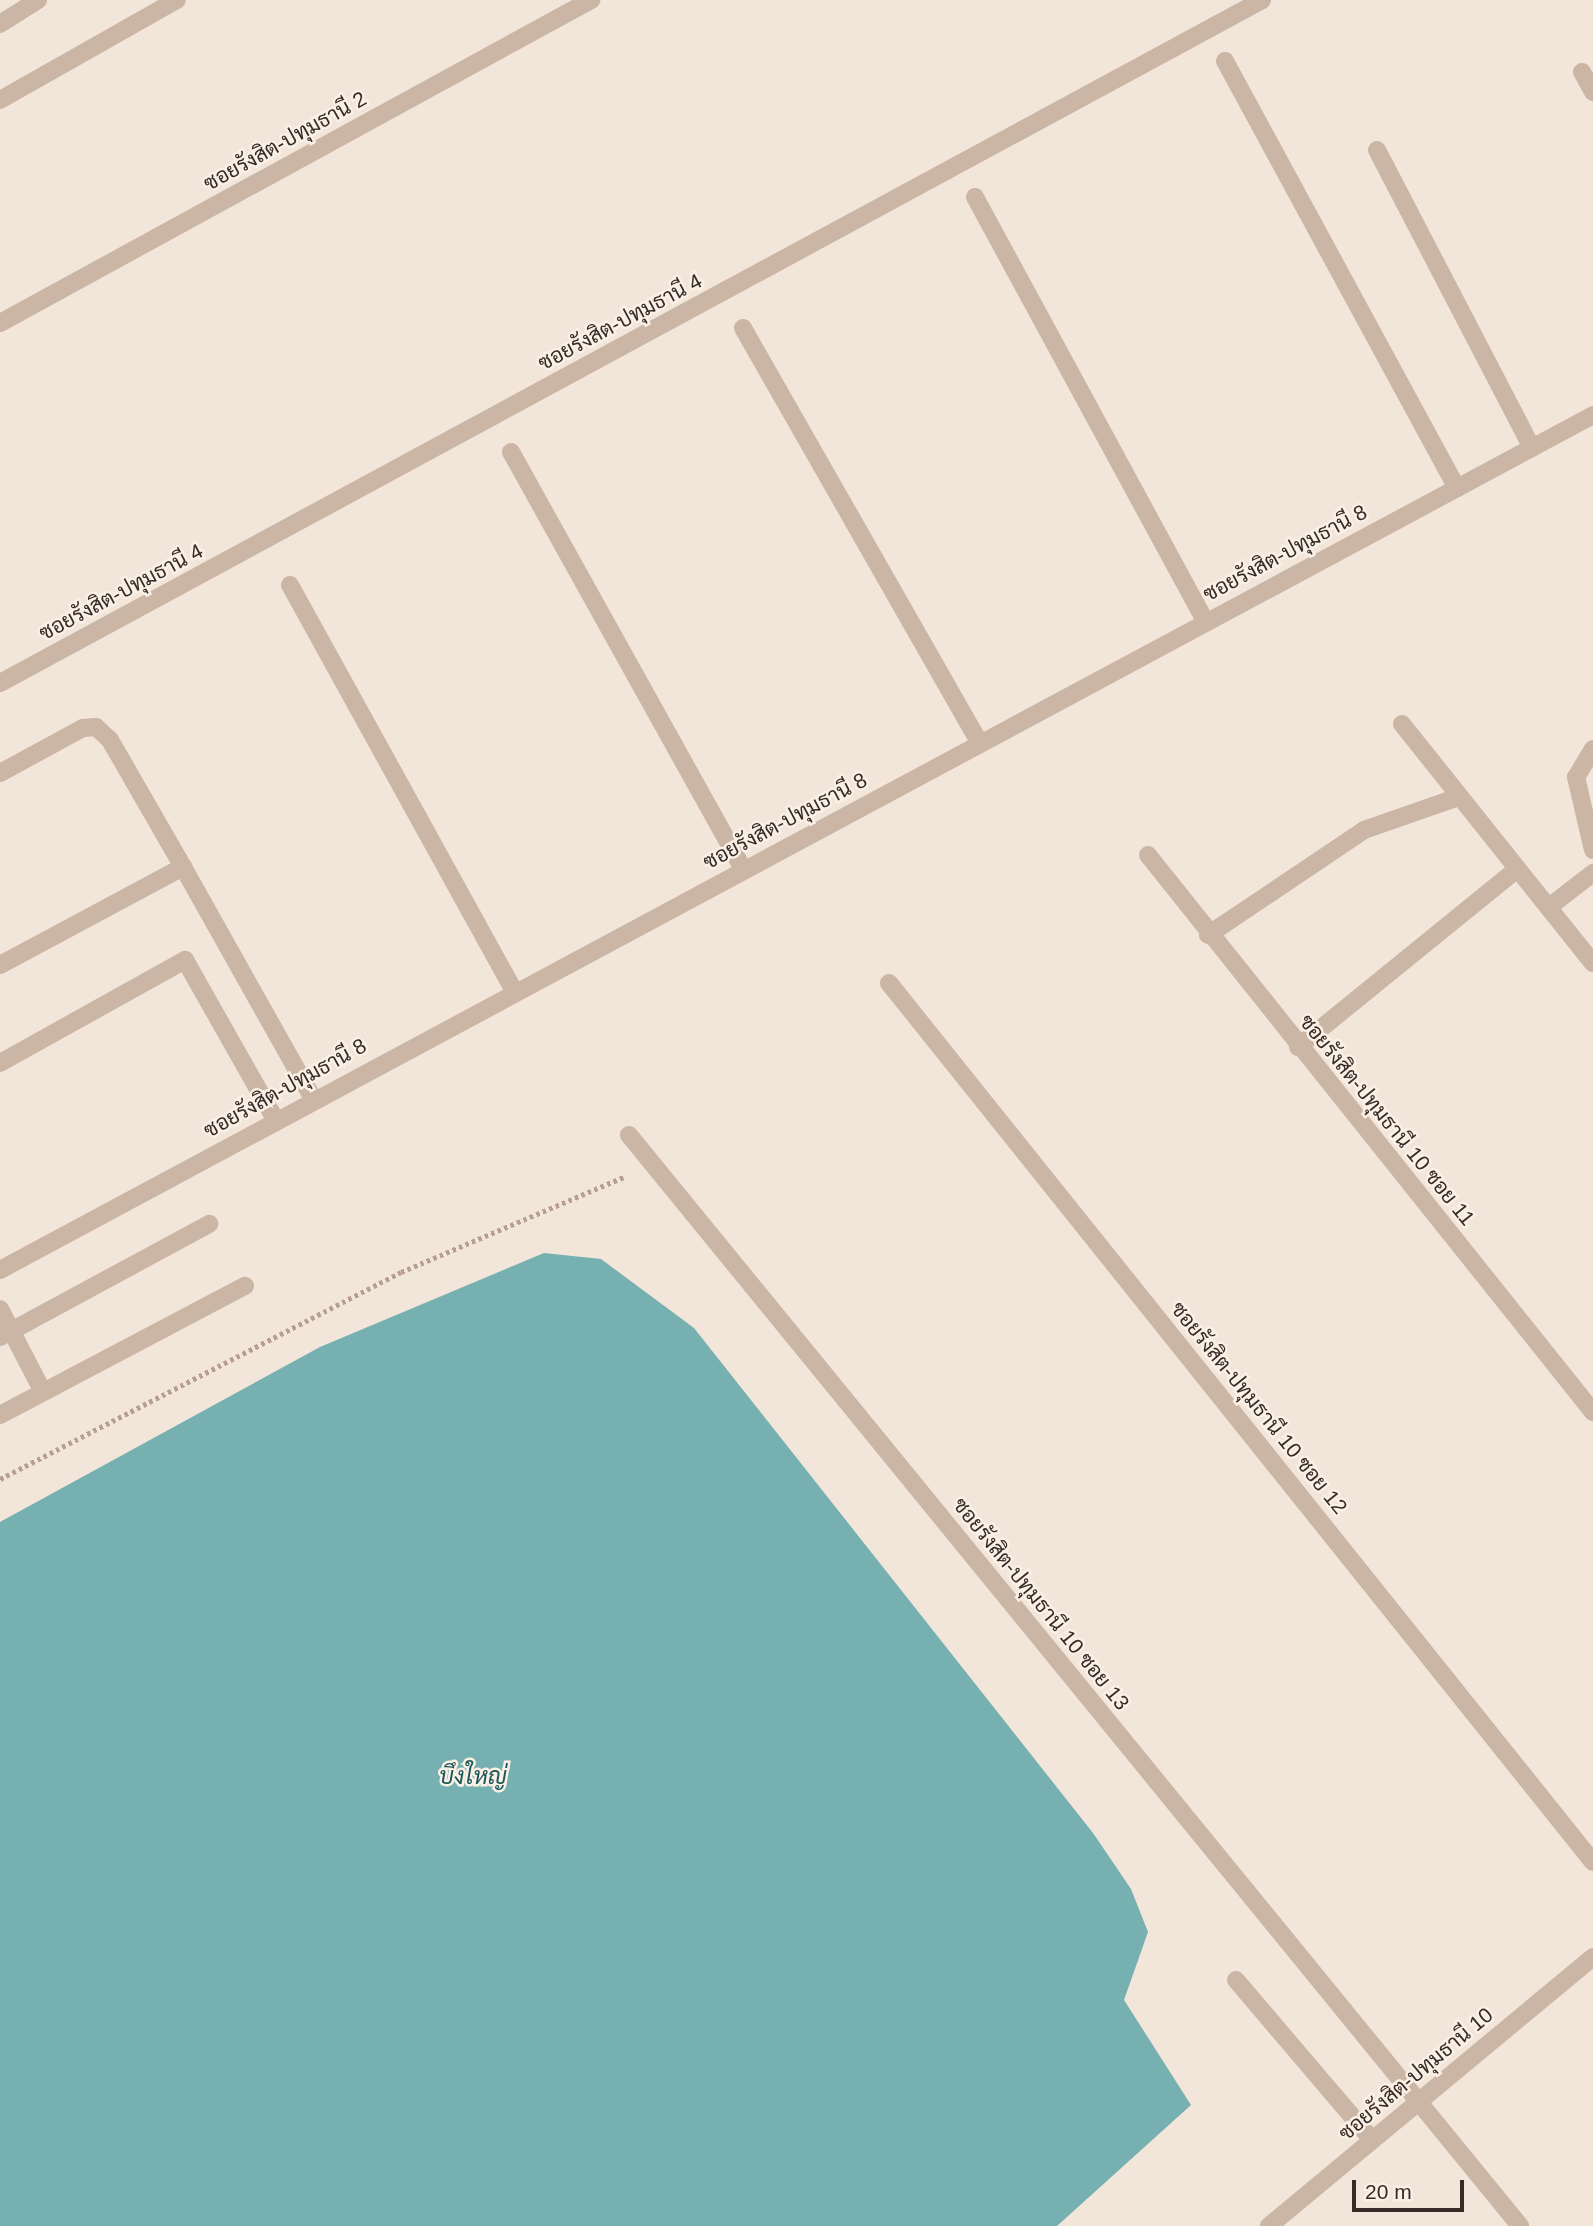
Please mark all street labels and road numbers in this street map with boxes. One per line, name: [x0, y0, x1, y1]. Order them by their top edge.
street label: ซอยรังสิต-ปทุมธานี 2: [199, 86, 371, 196]
street label: ซอยรังสิต-ปทุมธานี 4: [534, 268, 706, 376]
street label: ซอยรังสิต-ปทุมธานี 8: [1199, 499, 1371, 607]
street label: ซอยรังสิต-ปทุมธานี 4: [35, 538, 207, 646]
street label: ซอยรังสิต-ปทุมธานี 8: [699, 767, 871, 875]
street label: ซอยรังสิต-ปทุมธานี 10 ซอย 11: [1294, 1009, 1480, 1231]
street label: ซอยรังสิต-ปทุมธานี 8: [199, 1033, 371, 1143]
street label: ซอยรังสิต-ปทุมธานี 10 ซอย 12: [1166, 1297, 1352, 1519]
street label: ซอยรังสิต-ปทุมธานี 10 ซอย 13: [948, 1493, 1134, 1715]
street label: ซอยรังสิต-ปทุมธานี 10: [1334, 2002, 1498, 2146]

